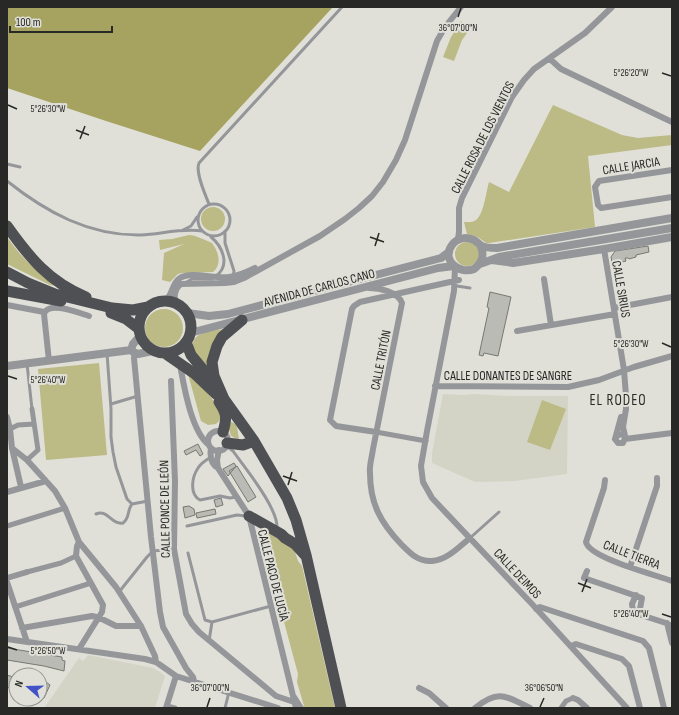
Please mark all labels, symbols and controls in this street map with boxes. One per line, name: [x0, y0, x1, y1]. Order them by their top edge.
scale bar: [10, 8, 112, 34]
text: 100 m: [16, 15, 41, 30]
text: 36°07'00"N: [439, 22, 477, 34]
text: 5°26'20"W: [613, 67, 649, 79]
street label: CALLE ROSA DE LOS VIENTOS: [448, 78, 518, 196]
text: 5°26'30"W: [30, 103, 66, 115]
street label: CALLE JARCIA: [601, 154, 661, 178]
street label: CALLE SIRIUS: [608, 259, 634, 319]
street label: AVENIDA DE CARLOS CANO: [261, 265, 377, 311]
street label: CALLE TRITÓN: [367, 329, 395, 392]
text: 5°26'30"W: [613, 338, 649, 350]
street label: CALLE DONANTES DE SANGRE: [444, 368, 572, 384]
text: 5°26'40"W: [30, 374, 66, 386]
district label: EL RODEO: [589, 391, 647, 410]
street label: CALLE PONCE DE LEÓN: [156, 460, 174, 558]
street label: CALLE PACO DE LUCÍA: [254, 528, 292, 623]
street label: CALLE TIERRA: [601, 537, 663, 573]
street label: CALLE DEIMOS: [490, 545, 545, 602]
text: 5°26'40"W: [613, 608, 649, 620]
text: 5°26'50"W: [31, 645, 66, 657]
north arrow: [8, 667, 48, 707]
text: N: [12, 679, 26, 689]
text: 36°07'00"N: [191, 682, 229, 694]
text: 36°06'50"N: [525, 682, 563, 694]

